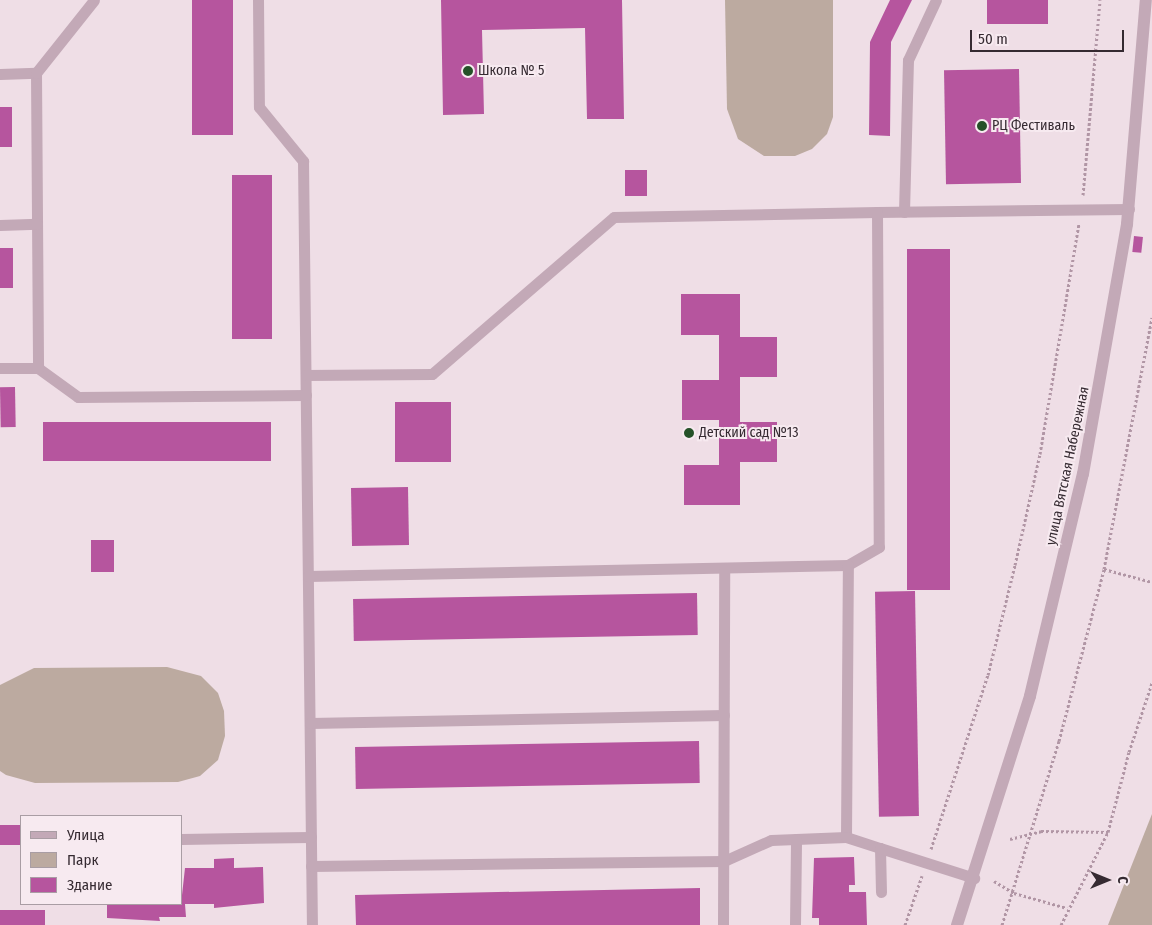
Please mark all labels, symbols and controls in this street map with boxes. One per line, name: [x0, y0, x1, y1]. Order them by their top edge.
scale bar: [972, 20, 1126, 52]
text: 50 m: [978, 30, 1008, 48]
place label: Школа № 5: [478, 63, 544, 79]
marker: Школа № 5: [462, 65, 474, 77]
place label: РЦ Фестиваль: [992, 118, 1075, 134]
marker: РЦ Фестиваль: [976, 120, 988, 132]
street label: улица Вятская Набережная: [1043, 385, 1093, 547]
place label: Детский сад №13: [699, 425, 799, 441]
marker: Детский сад №13: [683, 427, 695, 439]
legend: [20, 815, 182, 905]
text: Улица: [67, 826, 105, 844]
text: Парк: [67, 851, 98, 869]
north arrow: [1082, 855, 1132, 905]
text: Здание: [67, 876, 113, 894]
text: С: [1114, 876, 1131, 884]

